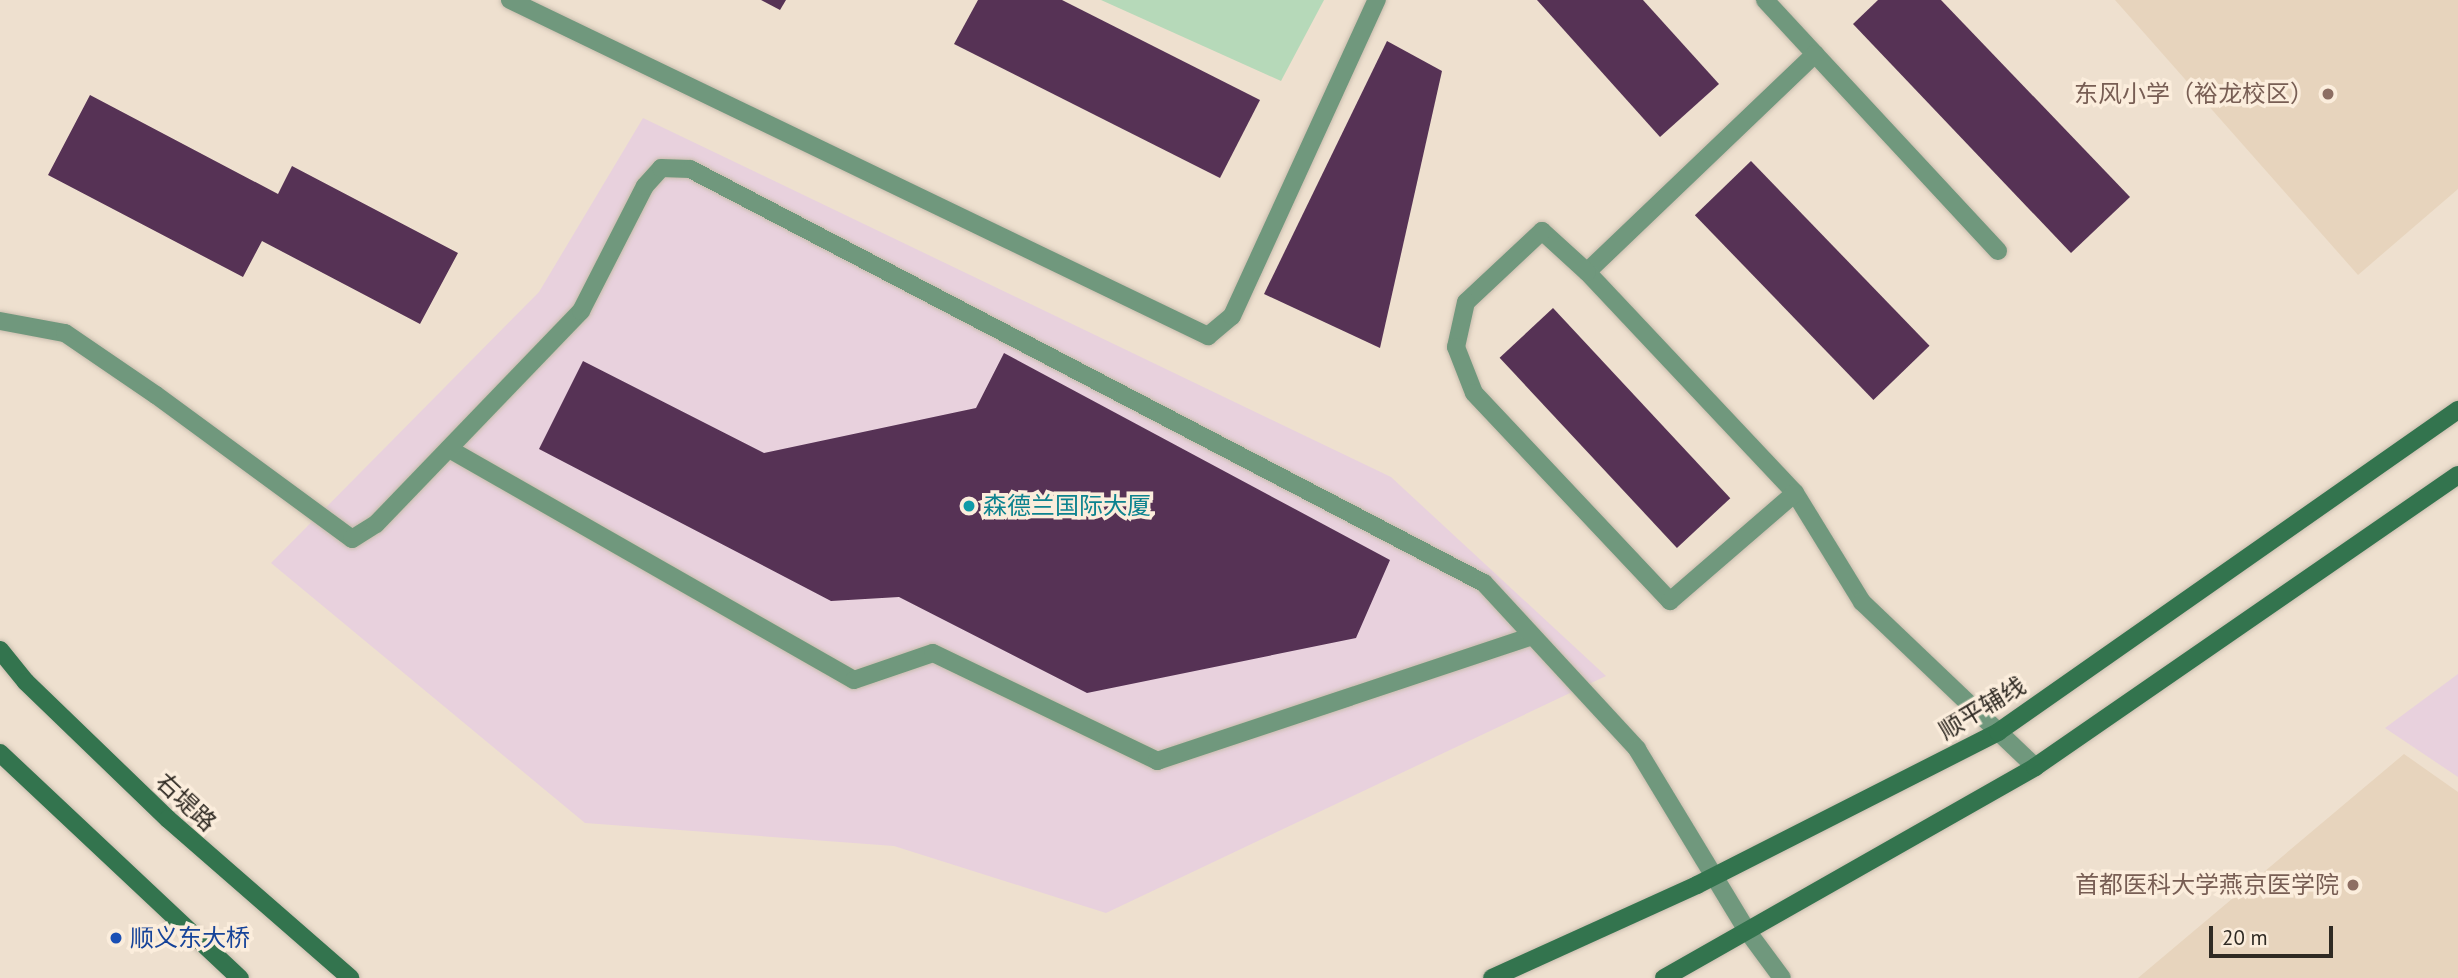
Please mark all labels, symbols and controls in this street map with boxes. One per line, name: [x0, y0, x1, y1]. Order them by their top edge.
place label: 东风小学（裕龙校区）: [2074, 80, 2314, 108]
marker: 东风小学（裕龙校区）: [2320, 86, 2336, 102]
place label: 森德兰国际大厦: [983, 492, 1151, 520]
marker: 森德兰国际大厦: [961, 498, 977, 514]
street label: 顺平辅线: [1933, 671, 2031, 745]
street label: 右堤路: [150, 767, 222, 837]
place label: 首都医科大学燕京医学院: [2075, 871, 2339, 899]
marker: 首都医科大学燕京医学院: [2345, 877, 2361, 893]
scale bar: [2213, 912, 2337, 956]
place label: 顺义东大桥: [130, 924, 250, 952]
text: 20 m: [2222, 924, 2268, 951]
marker: 顺义东大桥: [108, 930, 124, 946]

